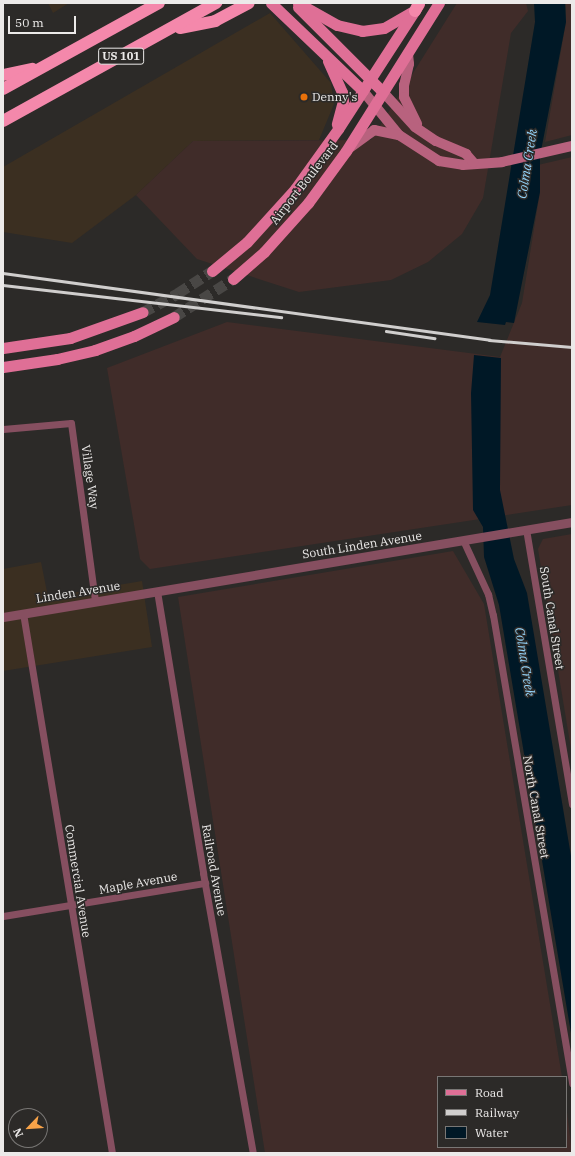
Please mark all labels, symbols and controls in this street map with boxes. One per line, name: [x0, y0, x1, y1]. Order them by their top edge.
scale bar: [10, 8, 78, 34]
text: 50 m: [15, 15, 44, 30]
road number: US 101: [98, 47, 144, 65]
place label: Denny's: [312, 90, 357, 104]
marker: Denny's: [299, 92, 309, 102]
water label: Colma Creek: [515, 128, 541, 200]
street label: Airport Boulevard: [267, 138, 341, 228]
street label: Village Way: [78, 444, 102, 510]
street label: South Linden Avenue: [301, 528, 423, 562]
street label: South Canal Street: [537, 565, 567, 671]
street label: Linden Avenue: [35, 578, 121, 606]
water label: Colma Creek: [511, 626, 537, 698]
street label: North Canal Street: [520, 754, 552, 860]
street label: Railroad Avenue: [199, 823, 229, 917]
street label: Commercial Avenue: [62, 824, 94, 938]
street label: Maple Avenue: [98, 869, 178, 897]
legend: [437, 1076, 567, 1148]
text: Road: [475, 1085, 504, 1100]
text: Railway: [475, 1105, 519, 1120]
north arrow: [8, 1108, 48, 1148]
text: Water: [475, 1125, 508, 1140]
text: N: [10, 1126, 26, 1140]

